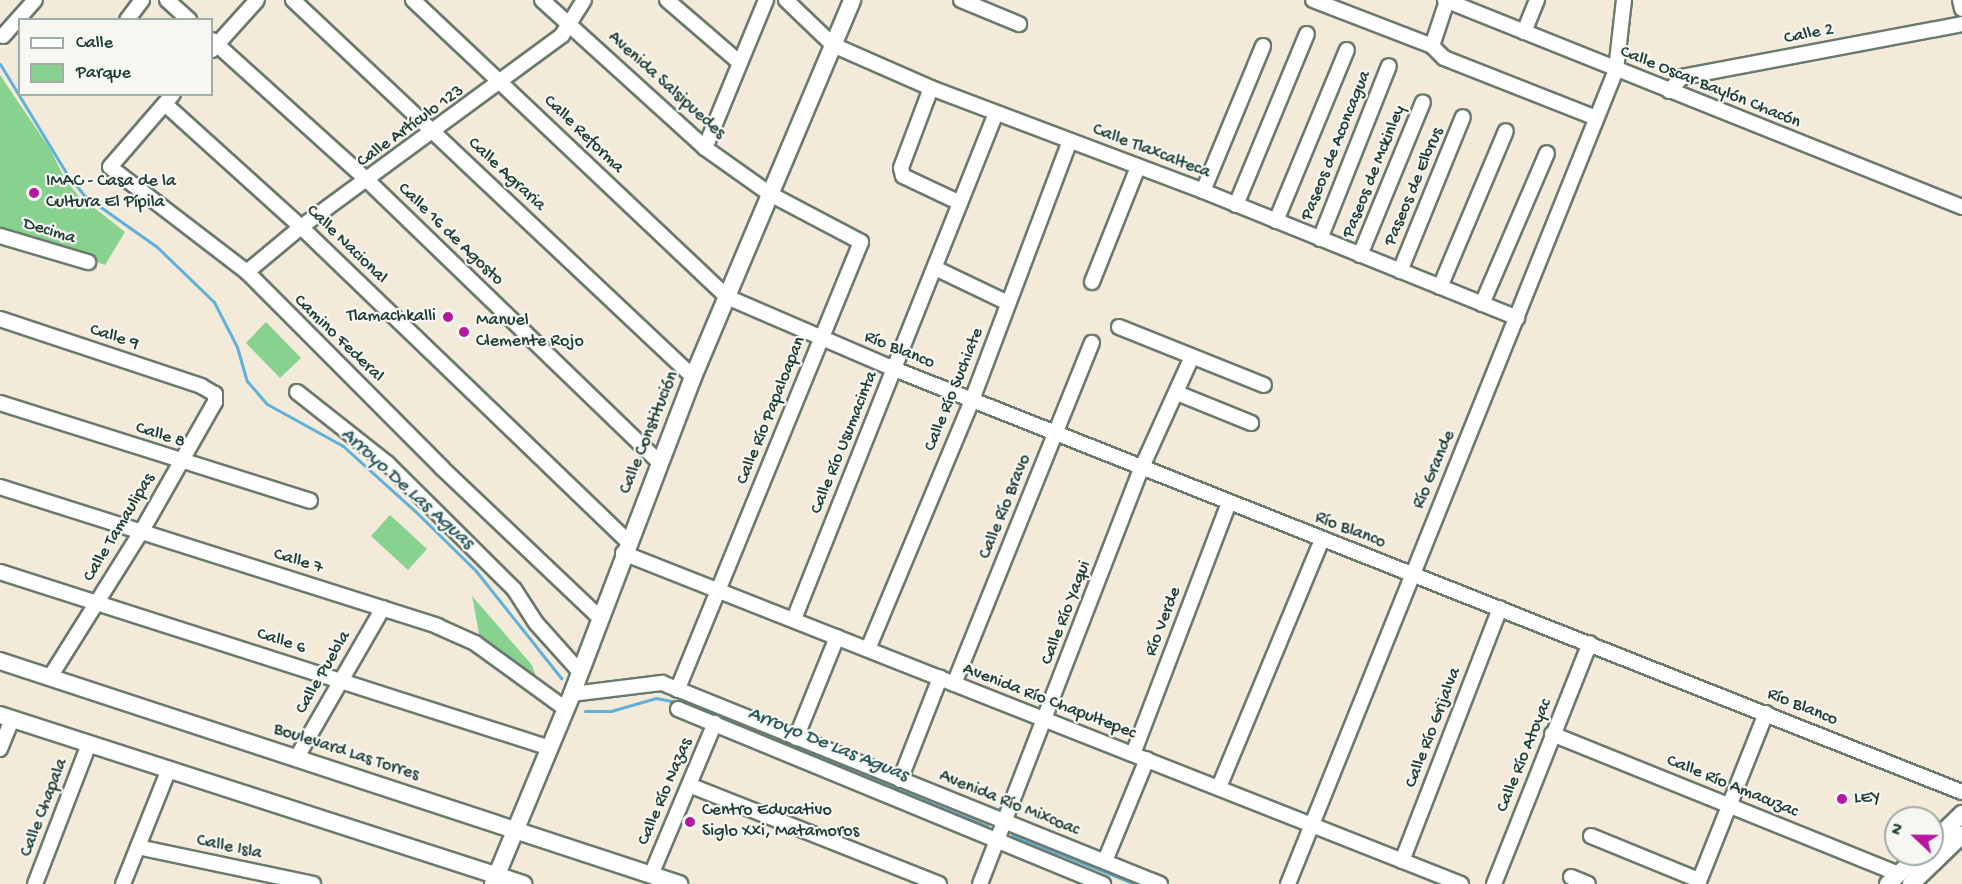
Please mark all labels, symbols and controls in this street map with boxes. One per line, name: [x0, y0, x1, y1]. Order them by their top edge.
legend: [18, 18, 213, 96]
street label: Calle 2: [1782, 20, 1836, 50]
street label: Avenida Salsipuedes: [603, 27, 729, 145]
text: Calle: [76, 33, 113, 54]
street label: Calle Oscar Baylón Chacón: [1616, 42, 1804, 134]
text: Parque: [76, 63, 131, 84]
street label: Paseos de Aconcagua: [1297, 68, 1377, 224]
street label: Calle Artículo 123: [353, 81, 469, 173]
street label: Calle Reforma: [538, 91, 628, 179]
street label: Paseos de Mckinley: [1339, 102, 1411, 242]
street label: Calle Tlaxcalteca: [1089, 120, 1213, 184]
street label: Paseos de Elbrus: [1380, 125, 1450, 249]
street label: Calle Agraria: [463, 133, 549, 217]
place label: IMAC - Casa de la Cultura El Pípila: [46, 172, 176, 214]
street label: Calle 16 de Agosto: [392, 179, 508, 291]
marker: IMAC - Casa de la Cultura El Pípila: [27, 186, 41, 200]
street label: Calle Nacional: [301, 201, 391, 289]
street label: Decima: [20, 214, 78, 250]
street label: Camino Federal: [288, 291, 388, 387]
place label: Tlamachkalli: [347, 306, 436, 328]
marker: Tlamachkalli: [441, 310, 455, 324]
place label: Manuel Clemente Rojo: [476, 311, 584, 354]
street label: Calle 9: [87, 320, 141, 356]
marker: Manuel Clemente Rojo: [457, 325, 471, 339]
street label: Calle Río Suchiate: [920, 325, 990, 455]
street label: Río Blanco: [861, 327, 937, 375]
street label: Calle Río Papaloapan: [732, 334, 812, 488]
street label: Calle Constitución: [616, 368, 684, 498]
street label: Calle Río Usumacinta: [806, 368, 884, 518]
street label: Calle 8: [132, 418, 188, 454]
water label: Arroyo De Las Aguas: [335, 423, 479, 555]
street label: Río Grande: [1409, 428, 1461, 512]
street label: Calle Río Bravo: [975, 451, 1037, 563]
street label: Calle Tamaulipas: [79, 470, 161, 586]
street label: Río Blanco: [1312, 508, 1388, 554]
street label: Calle 7: [271, 544, 325, 580]
street label: Calle Río Yaqui: [1037, 558, 1097, 668]
street label: Río Verde: [1141, 584, 1187, 660]
street label: Calle 6: [254, 624, 308, 660]
street label: Calle Puebla: [292, 628, 356, 718]
street label: Avenida Río Chapultepec: [959, 659, 1139, 745]
street label: Calle Río Grijalva: [1401, 665, 1467, 791]
street label: Río Blanco: [1764, 684, 1840, 732]
street label: Calle Río Atoyac: [1492, 696, 1558, 816]
water label: Arroyo De Las Aguas: [744, 702, 912, 788]
street label: Boulevard Las Torres: [270, 719, 422, 787]
street label: Calle Río Nazas: [634, 735, 698, 849]
street label: Calle Río Amacuzac: [1663, 751, 1801, 823]
street label: Calle Chapala: [16, 756, 74, 860]
street label: Avenida Río Mixcoac: [936, 766, 1082, 842]
place label: LEY: [1854, 788, 1880, 810]
marker: LEY: [1835, 792, 1849, 806]
place label: Centro Educativo Siglo Xxi, Matamoros: [702, 801, 859, 844]
north arrow: [1884, 806, 1944, 866]
marker: Centro Educativo Siglo Xxi, Matamoros: [683, 815, 697, 829]
text: N: [1888, 821, 1909, 838]
street label: Calle Isla: [194, 831, 264, 865]

